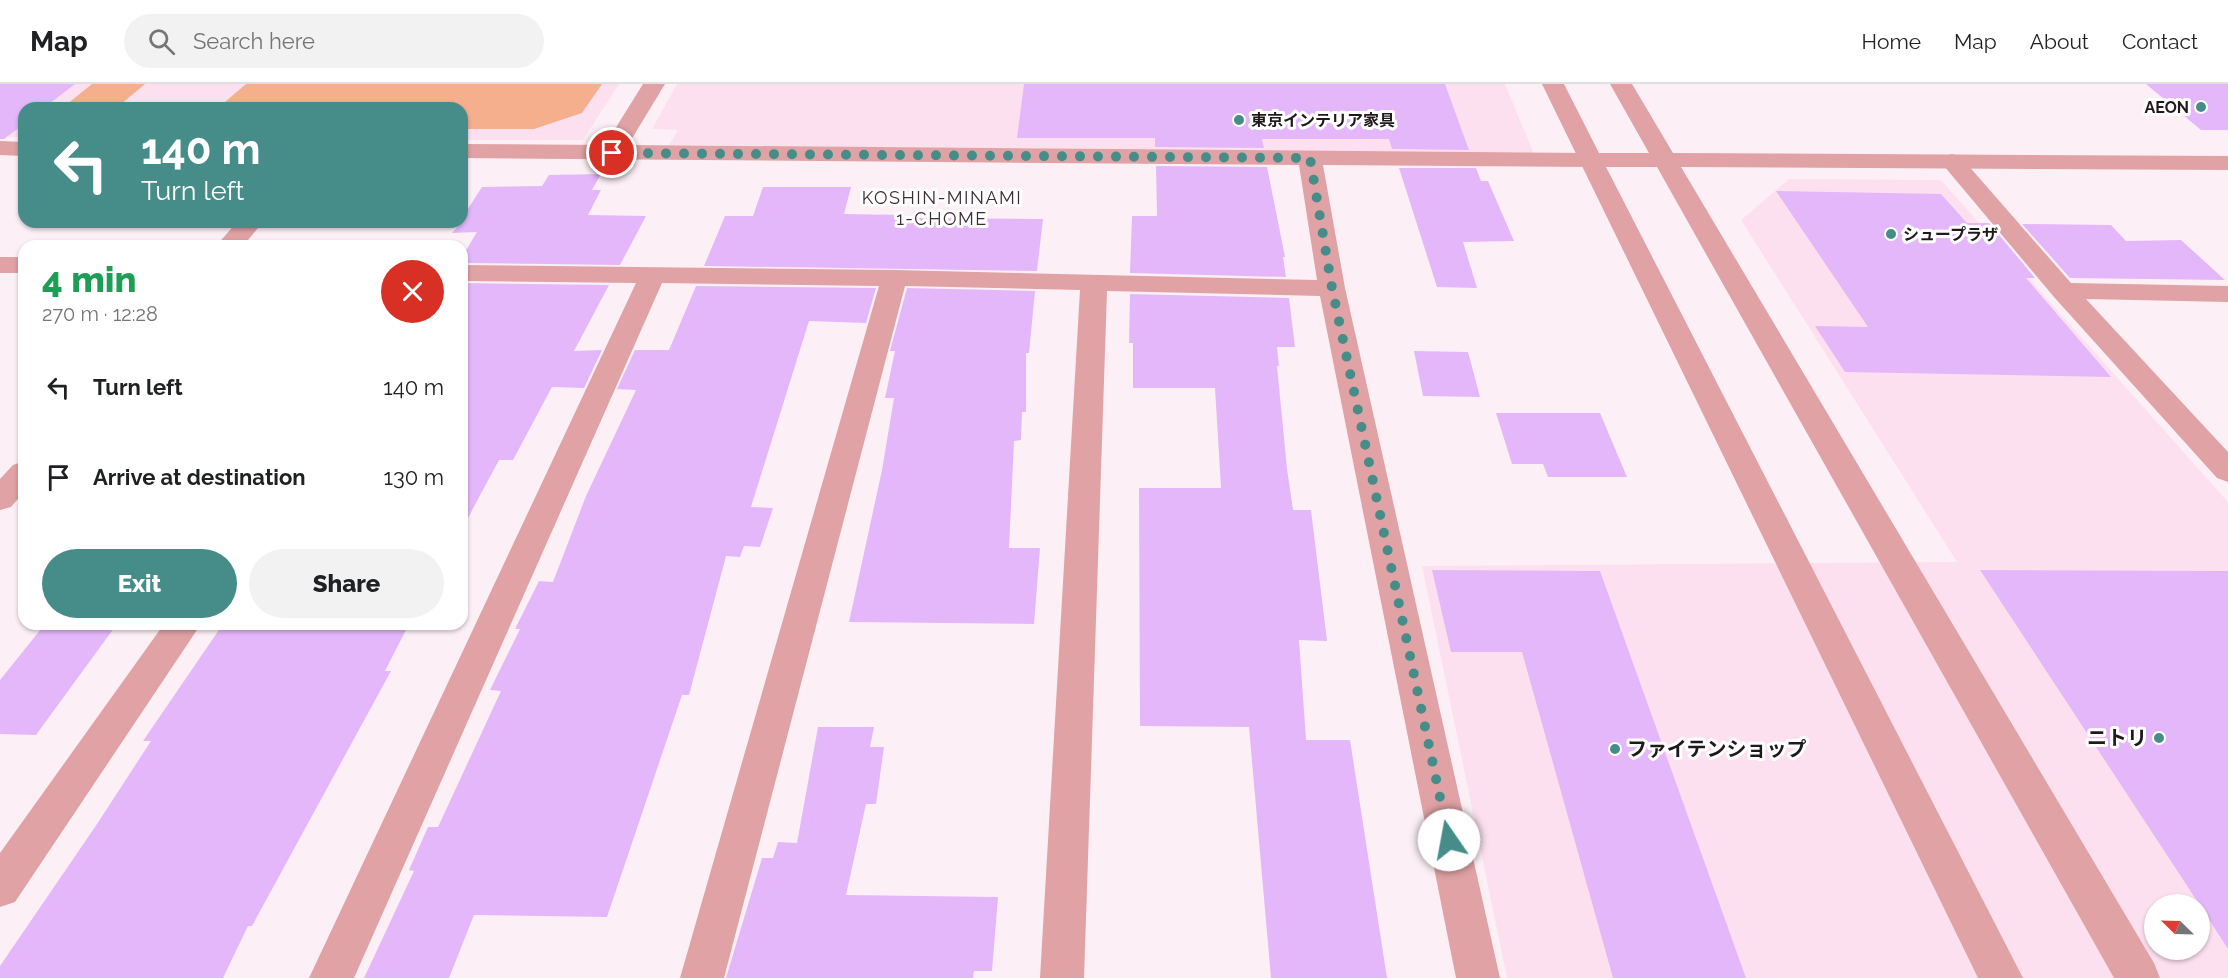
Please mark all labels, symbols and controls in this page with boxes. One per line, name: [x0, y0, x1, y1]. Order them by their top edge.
search box: [124, 14, 544, 68]
text: Map: [30, 25, 88, 58]
icon: search: [145, 25, 178, 58]
text: Search here: [193, 28, 315, 54]
text: Home: [1862, 29, 1921, 54]
text: Map: [1954, 29, 1997, 54]
text: About: [2030, 29, 2089, 54]
text: Contact: [2122, 29, 2198, 54]
place label: AEON: [2145, 98, 2189, 117]
marker: AEON: [2194, 100, 2208, 114]
place label: 東京インテリア家具: [1251, 111, 1395, 130]
marker: 東京インテリア家具: [1232, 113, 1246, 127]
text: 140 m: [141, 125, 261, 174]
icon: left: [42, 126, 120, 204]
pin: [586, 127, 637, 178]
icon: arrive: [595, 136, 628, 169]
text: Turn left: [141, 175, 244, 206]
district label: KOSHIN-MINAMI 1-CHOME: [862, 187, 1022, 229]
place label: シュープラザ: [1903, 225, 1998, 244]
marker: シュープラザ: [1884, 227, 1898, 241]
text: 4 min: [42, 258, 137, 300]
button: close: [381, 260, 444, 323]
text: 270 m · 12:28: [42, 302, 158, 326]
icon: left: [42, 371, 75, 404]
text: Turn left: [93, 374, 183, 400]
text: 140 m: [383, 374, 444, 400]
icon: arrive: [42, 461, 75, 494]
text: Arrive at destination: [93, 464, 306, 490]
text: 130 m: [384, 464, 444, 490]
button: Exit: [42, 549, 237, 618]
button: Share: [249, 549, 444, 618]
place label: ニトリ: [2087, 726, 2147, 750]
marker: ニトリ: [2152, 731, 2166, 745]
place label: ファイテンショップ: [1627, 737, 1807, 761]
marker: ファイテンショップ: [1608, 742, 1622, 756]
position arrow: [1417, 808, 1481, 872]
north arrow: [2144, 894, 2210, 960]
map controls: [2144, 894, 2210, 960]

